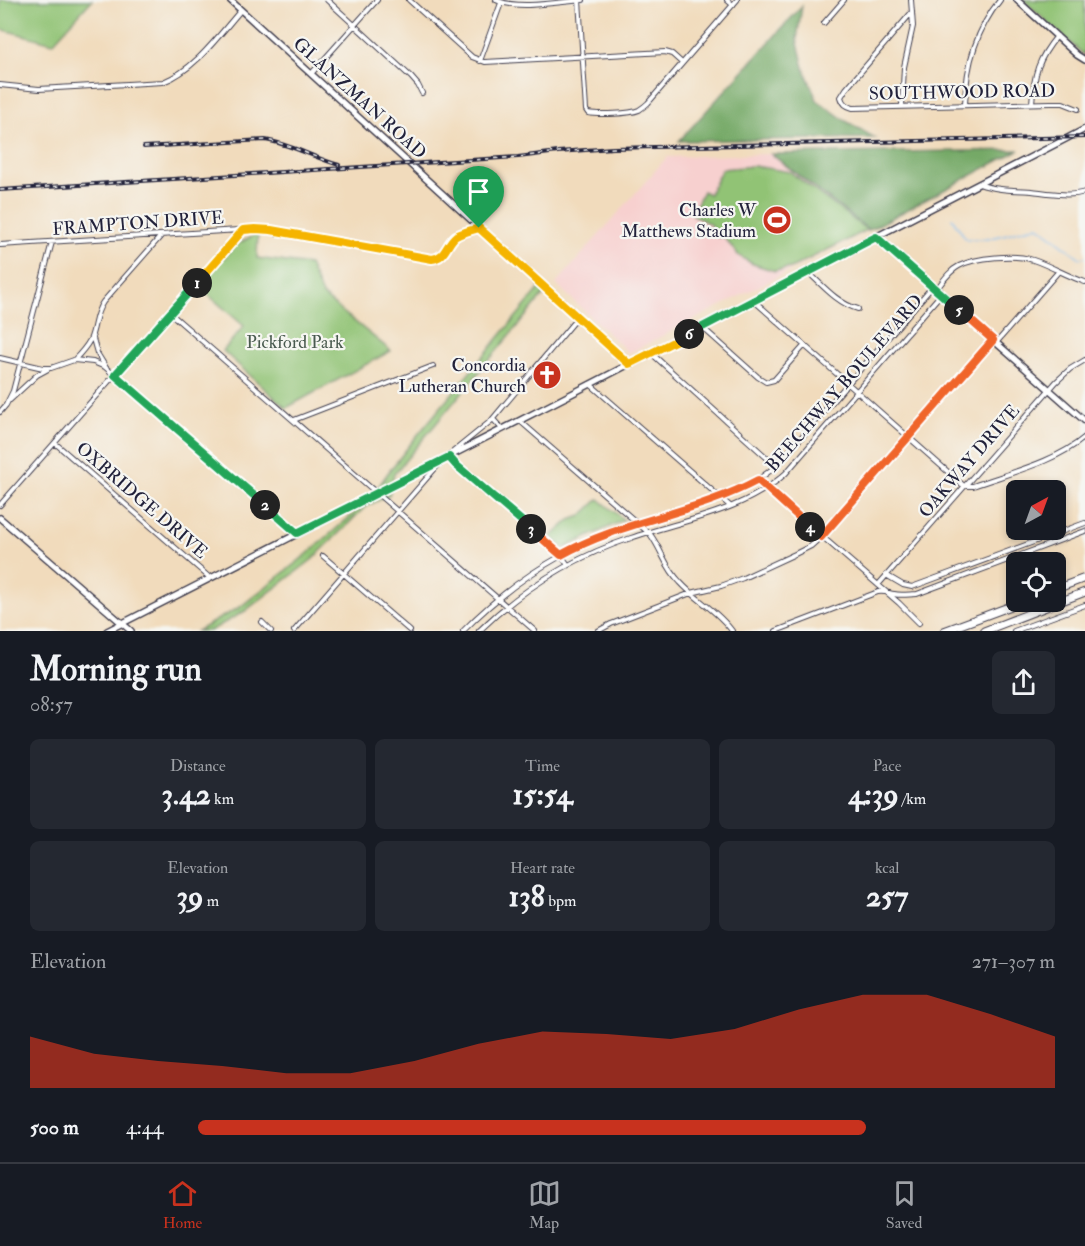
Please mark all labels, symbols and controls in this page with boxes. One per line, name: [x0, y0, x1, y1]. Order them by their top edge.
street label: GLANZMAN ROAD: [288, 32, 431, 164]
street label: SOUTHWOOD ROAD: [869, 79, 1055, 106]
pin: [453, 166, 504, 228]
icon: arrive: [462, 175, 495, 208]
place label: Charles W Matthews Stadium: [622, 199, 757, 243]
sports icon: Charles W Matthews Stadium: [761, 204, 793, 236]
street label: FRAMPTON DRIVE: [52, 206, 225, 241]
pin: 1: [182, 268, 212, 298]
text: 1: [194, 273, 200, 293]
street label: BEECHWAY BOULEVARD: [761, 290, 928, 477]
pin: 5: [944, 295, 974, 325]
text: 5: [955, 300, 963, 320]
pin: 6: [674, 319, 704, 349]
text: 6: [685, 324, 693, 344]
park label: Pickford Park: [246, 331, 344, 354]
place label: Concordia Lutheran Church: [399, 354, 527, 398]
church icon: Concordia Lutheran Church: [531, 359, 563, 391]
street label: OAKWAY DRIVE: [914, 400, 1025, 523]
street label: OXBRIDGE DRIVE: [71, 437, 212, 564]
north arrow: [1006, 480, 1066, 540]
map controls: [1006, 480, 1066, 612]
pin: 2: [250, 490, 280, 520]
text: 2: [261, 495, 269, 515]
pin: 4: [795, 512, 825, 542]
pin: 3: [516, 514, 546, 544]
text: 4: [806, 517, 814, 537]
text: 3: [528, 519, 534, 539]
button: locate: [1006, 552, 1066, 612]
text: Morning run: [30, 649, 202, 690]
button: share: [992, 651, 1055, 714]
text: 08:57: [30, 692, 73, 717]
text: Distance: [170, 756, 226, 776]
text: Time: [525, 756, 560, 776]
text: Pace: [873, 756, 902, 776]
text: 3.42: [162, 776, 211, 813]
text: 15:54: [513, 776, 572, 813]
text: 4:39: [848, 776, 899, 813]
text: km: [211, 789, 234, 809]
text: /km: [899, 789, 926, 809]
text: Elevation: [167, 858, 228, 878]
text: Heart rate: [510, 858, 575, 878]
text: kcal: [875, 858, 899, 878]
text: 39: [176, 878, 203, 915]
text: 138: [508, 878, 545, 915]
text: 257: [866, 878, 908, 915]
text: m: [203, 891, 219, 911]
text: bpm: [545, 891, 577, 911]
text: Elevation: [30, 949, 106, 974]
text: 271–307 m: [972, 949, 1055, 974]
text: 500 m: [30, 1115, 79, 1140]
text: 4:44: [126, 1115, 163, 1140]
tab: Home: [163, 1177, 202, 1233]
tab: Map: [528, 1177, 561, 1233]
tab: Saved: [886, 1177, 922, 1233]

